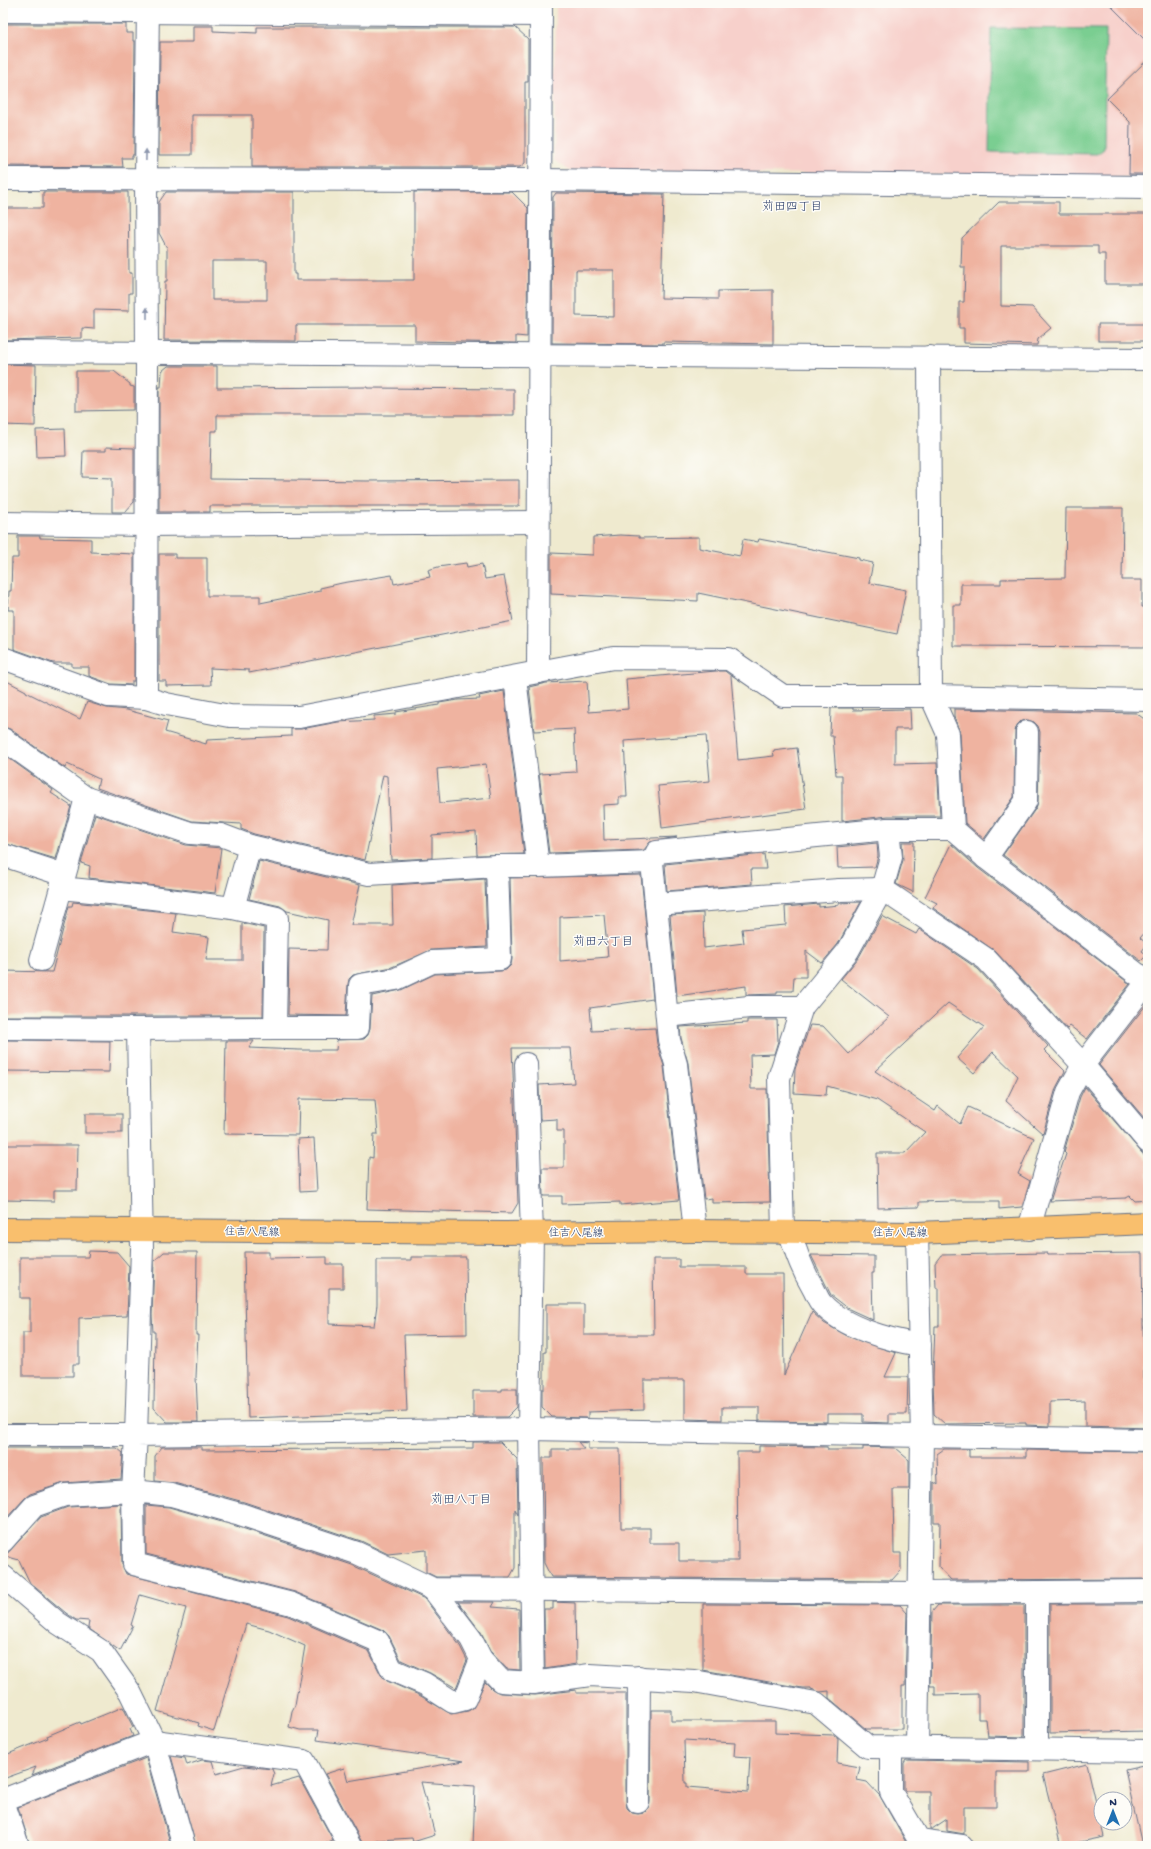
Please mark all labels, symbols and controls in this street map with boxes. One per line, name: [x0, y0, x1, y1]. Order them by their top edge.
one-way arrow: [143, 148, 149, 161]
district label: 苅田四丁目: [762, 200, 822, 215]
one-way arrow: [144, 306, 150, 319]
district label: 苅田六丁目: [573, 935, 633, 950]
street label: 住吉八尾線: [224, 1226, 280, 1239]
street label: 住吉八尾線: [549, 1227, 604, 1240]
street label: 住吉八尾線: [873, 1227, 928, 1240]
district label: 苅田八丁目: [431, 1493, 491, 1508]
north arrow: [1093, 1791, 1133, 1831]
text: N: [1109, 1797, 1117, 1809]

